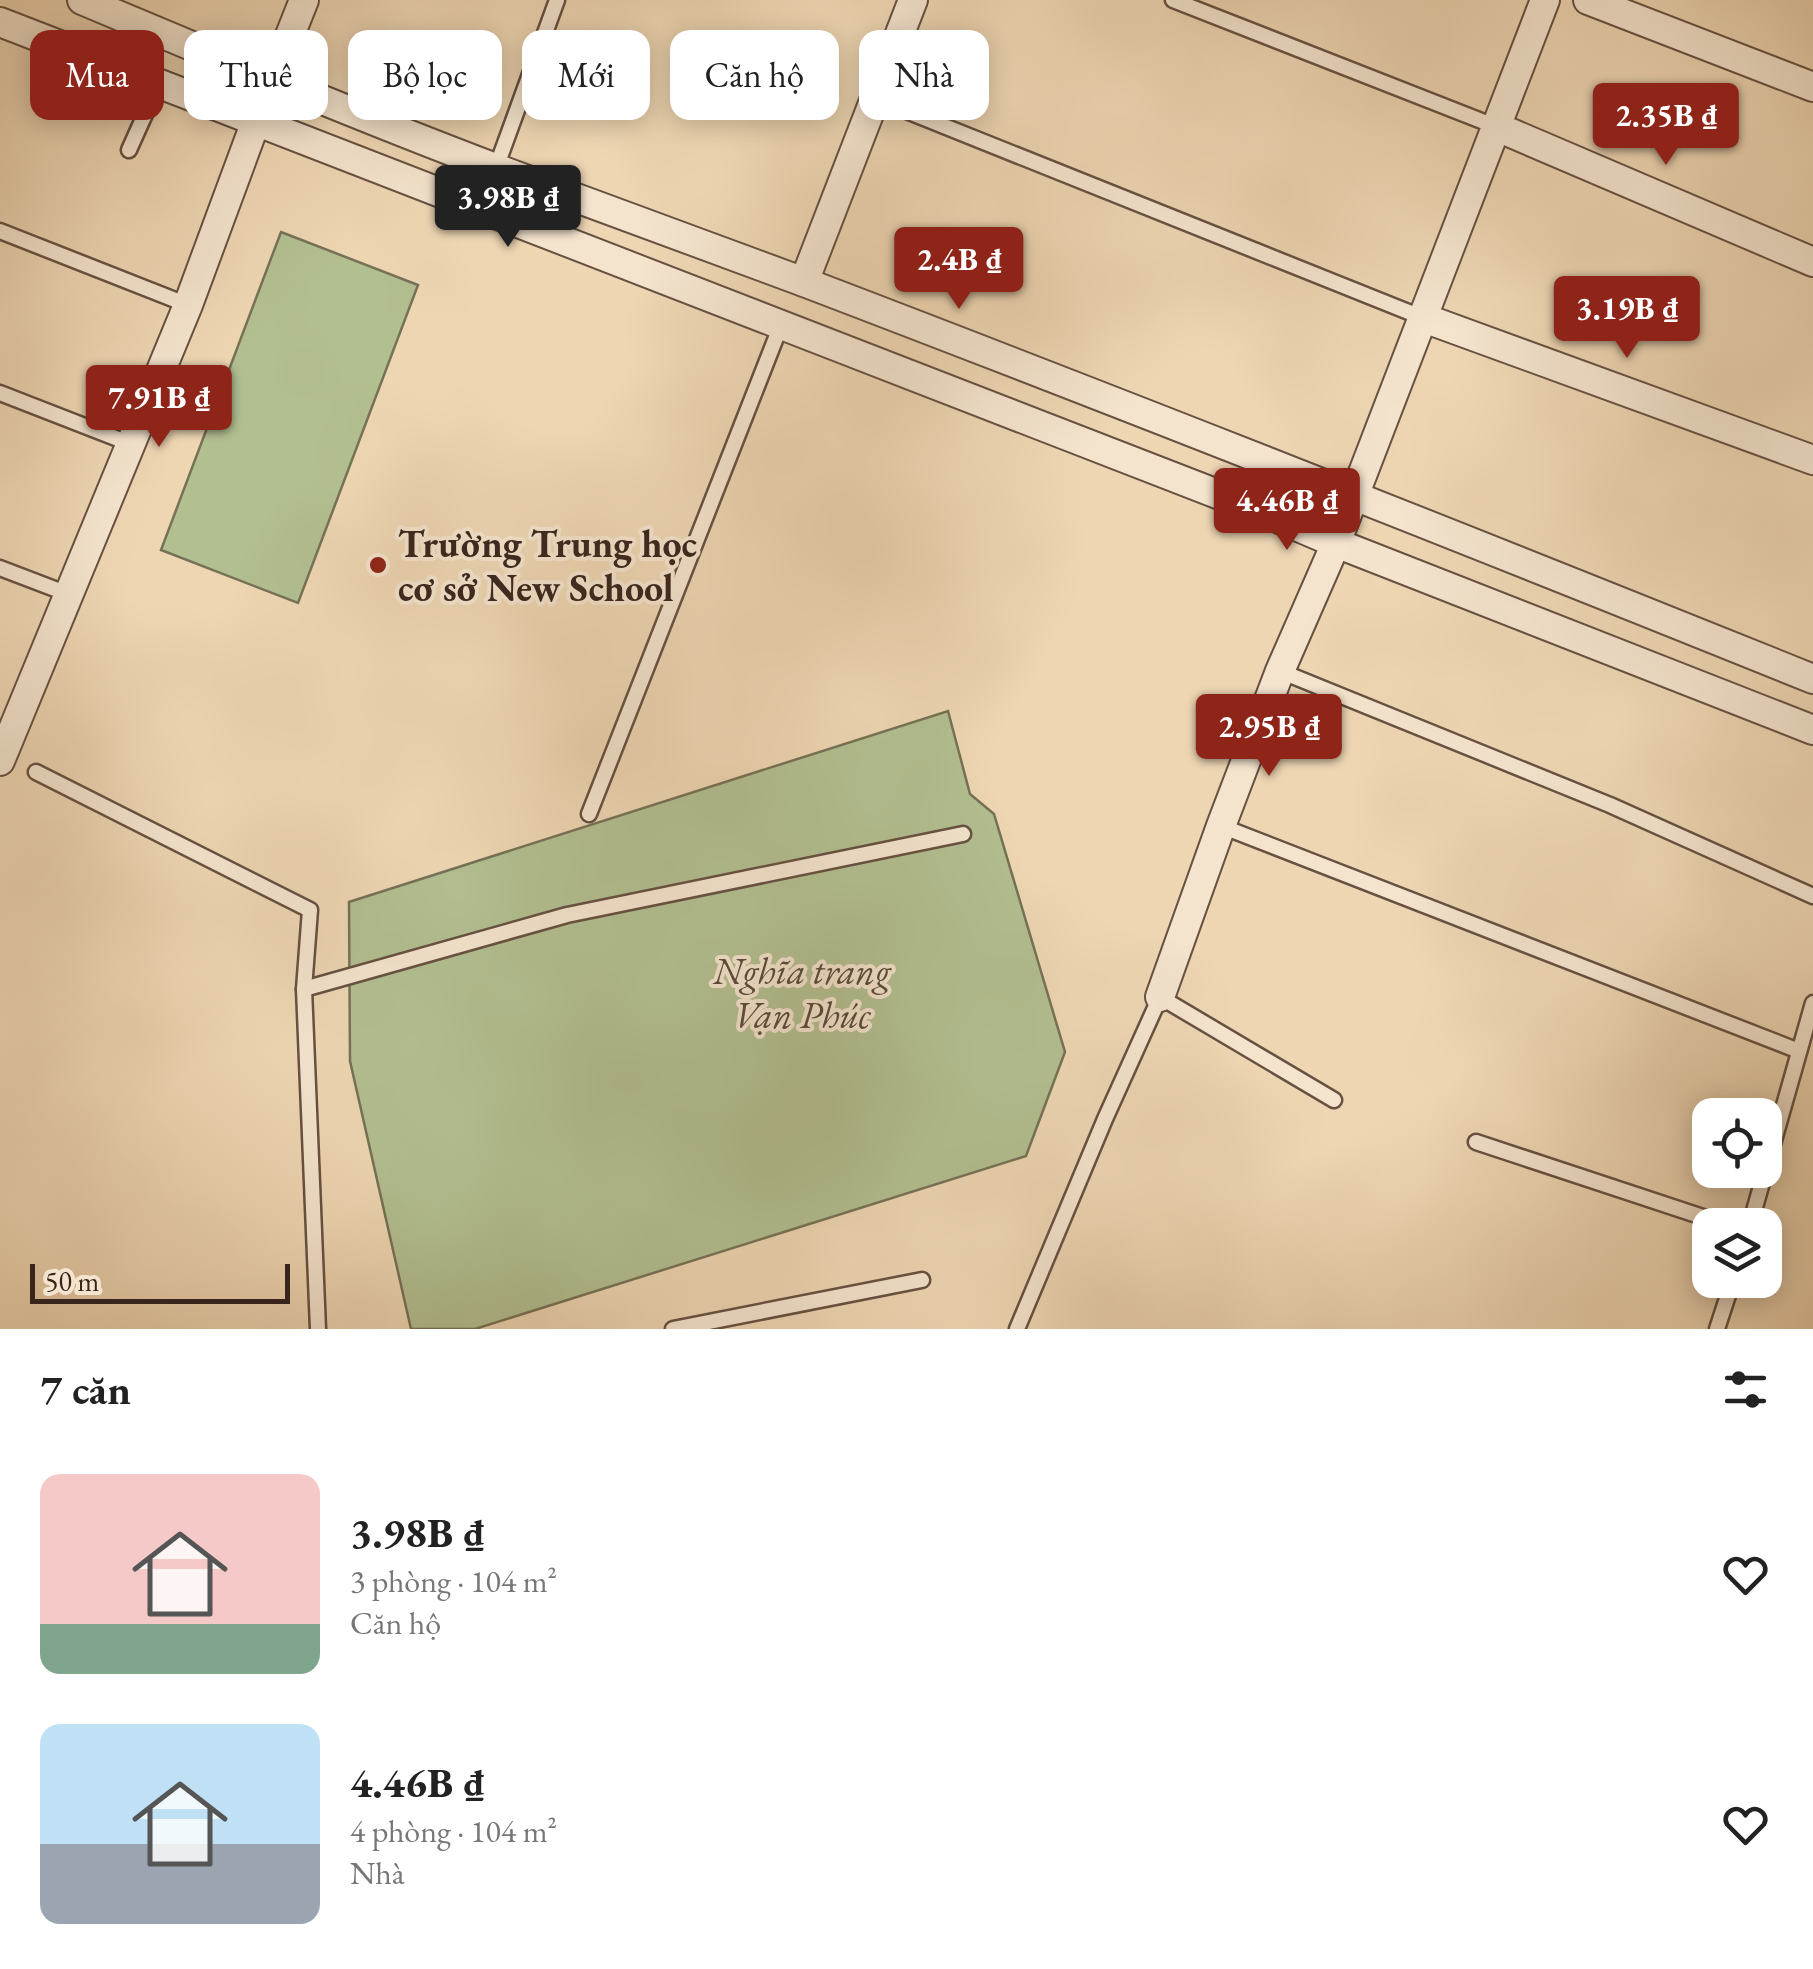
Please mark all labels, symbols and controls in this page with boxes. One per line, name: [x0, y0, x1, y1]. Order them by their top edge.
chip: Mua: [30, 30, 164, 120]
chip: Thuê: [184, 30, 328, 120]
chip: Bộ lọc: [348, 30, 502, 120]
chip: Mới: [522, 30, 650, 120]
chip: Căn hộ: [670, 30, 839, 120]
chip: Nhà: [859, 30, 989, 120]
pin: 2.35B ₫: [1574, 83, 1758, 168]
text: 2.35B ₫: [1615, 94, 1717, 136]
pin: 3.98B ₫: [416, 165, 600, 250]
text: 3.98B ₫: [457, 176, 559, 218]
pin: 2.4B ₫: [878, 227, 1040, 312]
text: 2.4B ₫: [916, 238, 1002, 280]
pin: 3.19B ₫: [1535, 276, 1719, 361]
text: 3.19B ₫: [1576, 287, 1678, 329]
pin: 7.91B ₫: [67, 365, 251, 450]
text: 7.91B ₫: [108, 376, 210, 418]
pin: 4.46B ₫: [1195, 468, 1379, 553]
text: 4.46B ₫: [1236, 479, 1338, 521]
place label: Trường Trung học cơ sở New School: [398, 519, 697, 612]
marker: Trường Trung học cơ sở New School: [367, 554, 389, 576]
pin: 2.95B ₫: [1177, 694, 1361, 779]
text: 2.95B ₫: [1218, 705, 1320, 747]
park label: Nghĩa trang Vạn Phúc: [712, 946, 892, 1039]
map controls: [1692, 1098, 1782, 1298]
button: locate: [1692, 1098, 1782, 1188]
button: layers: [1692, 1208, 1782, 1298]
scale bar: [30, 1259, 290, 1304]
text: 50 m: [45, 1263, 99, 1299]
text: 7 căn: [40, 1362, 131, 1417]
icon: filters: [1718, 1362, 1773, 1417]
text: 3.98B ₫: [350, 1505, 484, 1560]
icon: home: [120, 1514, 240, 1634]
icon: heart: [1718, 1547, 1773, 1602]
text: 3 phòng · 104 m²: [350, 1560, 557, 1602]
text: Căn hộ: [350, 1602, 441, 1644]
text: 4.46B ₫: [350, 1755, 484, 1810]
icon: home: [120, 1764, 240, 1884]
icon: heart: [1718, 1797, 1773, 1852]
text: 4 phòng · 104 m²: [350, 1810, 557, 1852]
text: Nhà: [350, 1852, 405, 1894]

